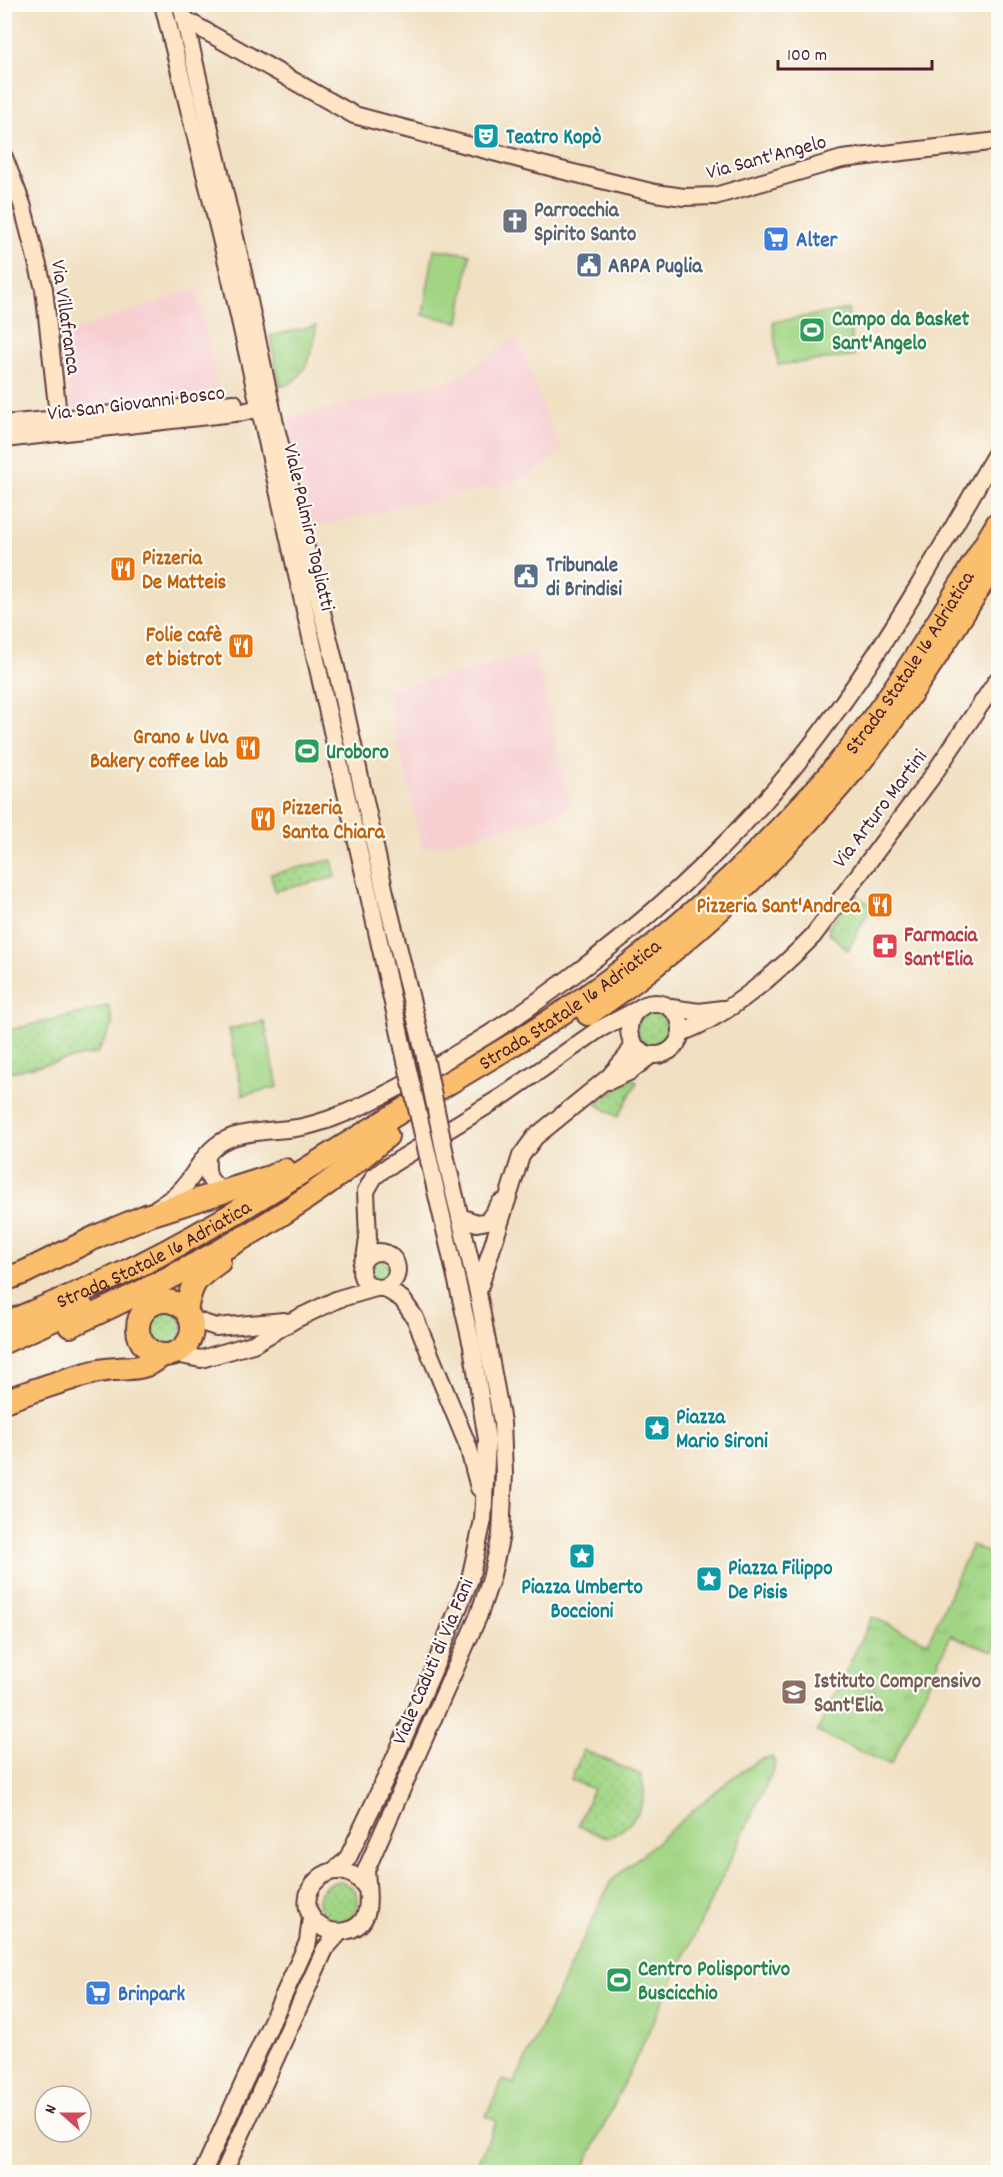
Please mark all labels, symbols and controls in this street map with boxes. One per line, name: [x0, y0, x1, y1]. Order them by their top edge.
scale bar: [778, 33, 932, 71]
text: 100 m: [787, 44, 827, 69]
theatre icon: Teatro Kopò: [471, 121, 501, 151]
place label: Teatro Kopò: [506, 124, 601, 154]
street label: Via Sant'Angelo: [703, 128, 830, 189]
place label: Parrocchia Spirito Santo: [534, 197, 636, 251]
church icon: Parrocchia Spirito Santo: [500, 206, 530, 236]
supermarket icon: Alter: [761, 224, 791, 254]
place label: Alter: [796, 227, 838, 257]
public building icon: ARPA Puglia: [574, 250, 604, 280]
place label: ARPA Puglia: [608, 253, 703, 283]
street label: Via Villafranca: [41, 258, 87, 378]
place label: Campo da Basket Sant'Angelo: [832, 306, 969, 360]
sports icon: Campo da Basket Sant'Angelo: [797, 315, 827, 345]
street label: Via San Giovanni Bosco: [46, 379, 227, 431]
street label: Viale Palmiro Togliatti: [273, 441, 341, 614]
place label: Pizzeria De Matteis: [142, 545, 227, 599]
place label: Tribunale di Brindisi: [546, 552, 622, 606]
restaurant icon: Pizzeria De Matteis: [108, 554, 138, 584]
public building icon: Tribunale di Brindisi: [511, 561, 541, 591]
street label: Strada Statale 16 Adriatica: [839, 565, 984, 762]
place label: Folie cafè et bistrot: [146, 622, 222, 676]
restaurant icon: Folie cafè et bistrot: [226, 631, 256, 661]
place label: Grano & Uva Bakery coffee lab: [90, 724, 229, 778]
restaurant icon: Grano & Uva Bakery coffee lab: [233, 733, 263, 763]
sports icon: Uroboro: [292, 736, 322, 766]
place label: Uroboro: [326, 739, 389, 769]
street label: Via Arturo Martini: [827, 744, 936, 875]
place label: Pizzeria Santa Chiara: [282, 795, 386, 849]
restaurant icon: Pizzeria Santa Chiara: [248, 804, 278, 834]
restaurant icon: Pizzeria Sant'Andrea: [865, 890, 895, 920]
place label: Pizzeria Sant'Andrea: [697, 893, 861, 923]
place label: Farmacia Sant'Elia: [904, 922, 979, 976]
pharmacy icon: Farmacia Sant'Elia: [870, 931, 900, 961]
street label: Strada Statale 16 Adriatica: [474, 933, 670, 1080]
street label: Strada Statale 16 Adriatica: [52, 1194, 259, 1318]
place label: Piazza Mario Sironi: [676, 1404, 768, 1458]
place icon: Piazza Mario Sironi: [642, 1413, 672, 1443]
place icon: Piazza Umberto Boccioni: [567, 1541, 597, 1571]
place label: Piazza Filippo De Pisis: [728, 1555, 833, 1609]
place icon: Piazza Filippo De Pisis: [694, 1564, 724, 1594]
street label: Viale Caduti di Via Fani: [386, 1574, 483, 1750]
place label: Piazza Umberto Boccioni: [521, 1574, 643, 1628]
place label: Istituto Comprensivo Sant'Elia: [814, 1668, 981, 1722]
school or university icon: Istituto Comprensivo Sant'Elia: [779, 1677, 809, 1707]
place label: Centro Polisportivo Buscicchio: [638, 1956, 790, 2010]
sports icon: Centro Polisportivo Buscicchio: [604, 1965, 634, 1995]
supermarket icon: Brinpark: [83, 1978, 113, 2008]
place label: Brinpark: [118, 1981, 186, 2011]
north arrow: [33, 2084, 93, 2144]
text: N: [39, 2102, 64, 2117]

